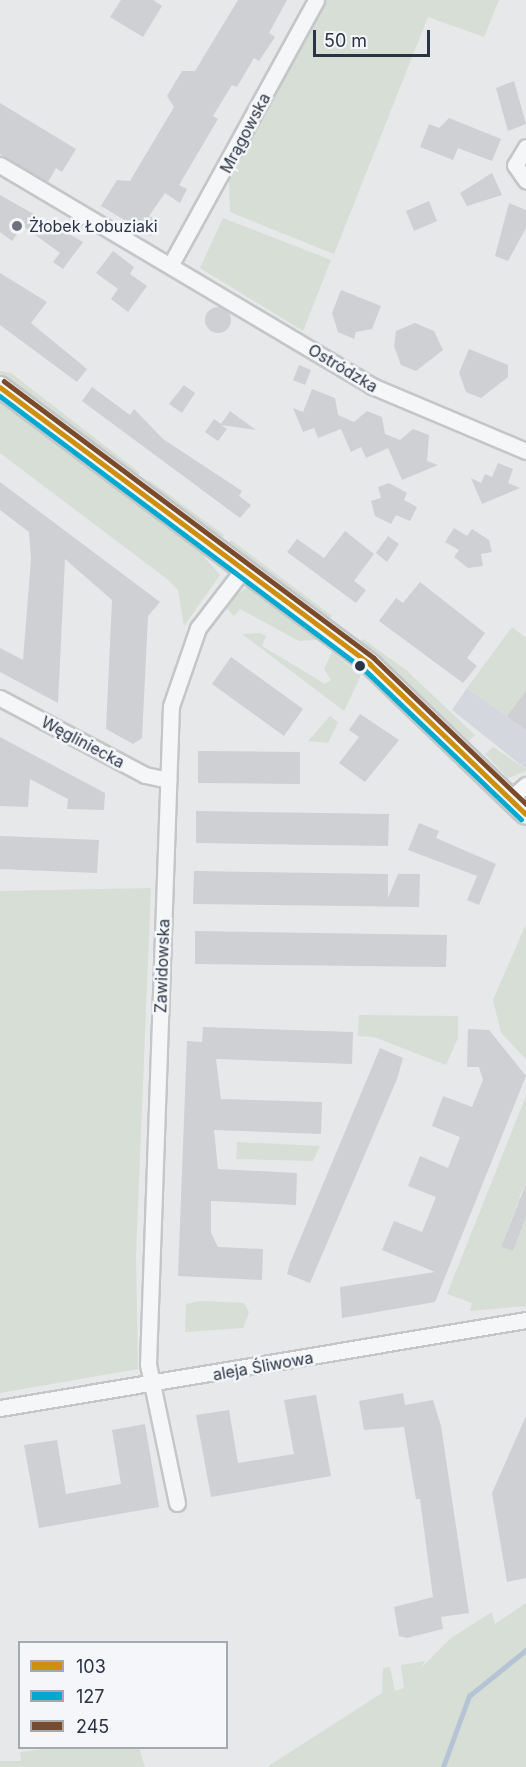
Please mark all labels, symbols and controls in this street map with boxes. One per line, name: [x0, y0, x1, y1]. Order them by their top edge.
scale bar: [316, 18, 433, 56]
text: 50 m: [324, 30, 367, 51]
street label: Mrągowska: [216, 90, 274, 176]
place label: Żłobek Łobuziaki: [29, 216, 158, 236]
marker: Żłobek Łobuziaki: [10, 219, 24, 233]
street label: Ostródzka: [305, 340, 381, 396]
unlabelled marker: [354, 660, 366, 672]
street label: Węgliniecka: [38, 712, 128, 772]
street label: Zawidowska: [151, 918, 173, 1014]
street label: aleja Śliwowa: [211, 1348, 315, 1384]
legend: [18, 1641, 228, 1749]
text: 103: [76, 1656, 106, 1677]
text: 127: [76, 1686, 105, 1707]
text: 245: [76, 1716, 109, 1737]

